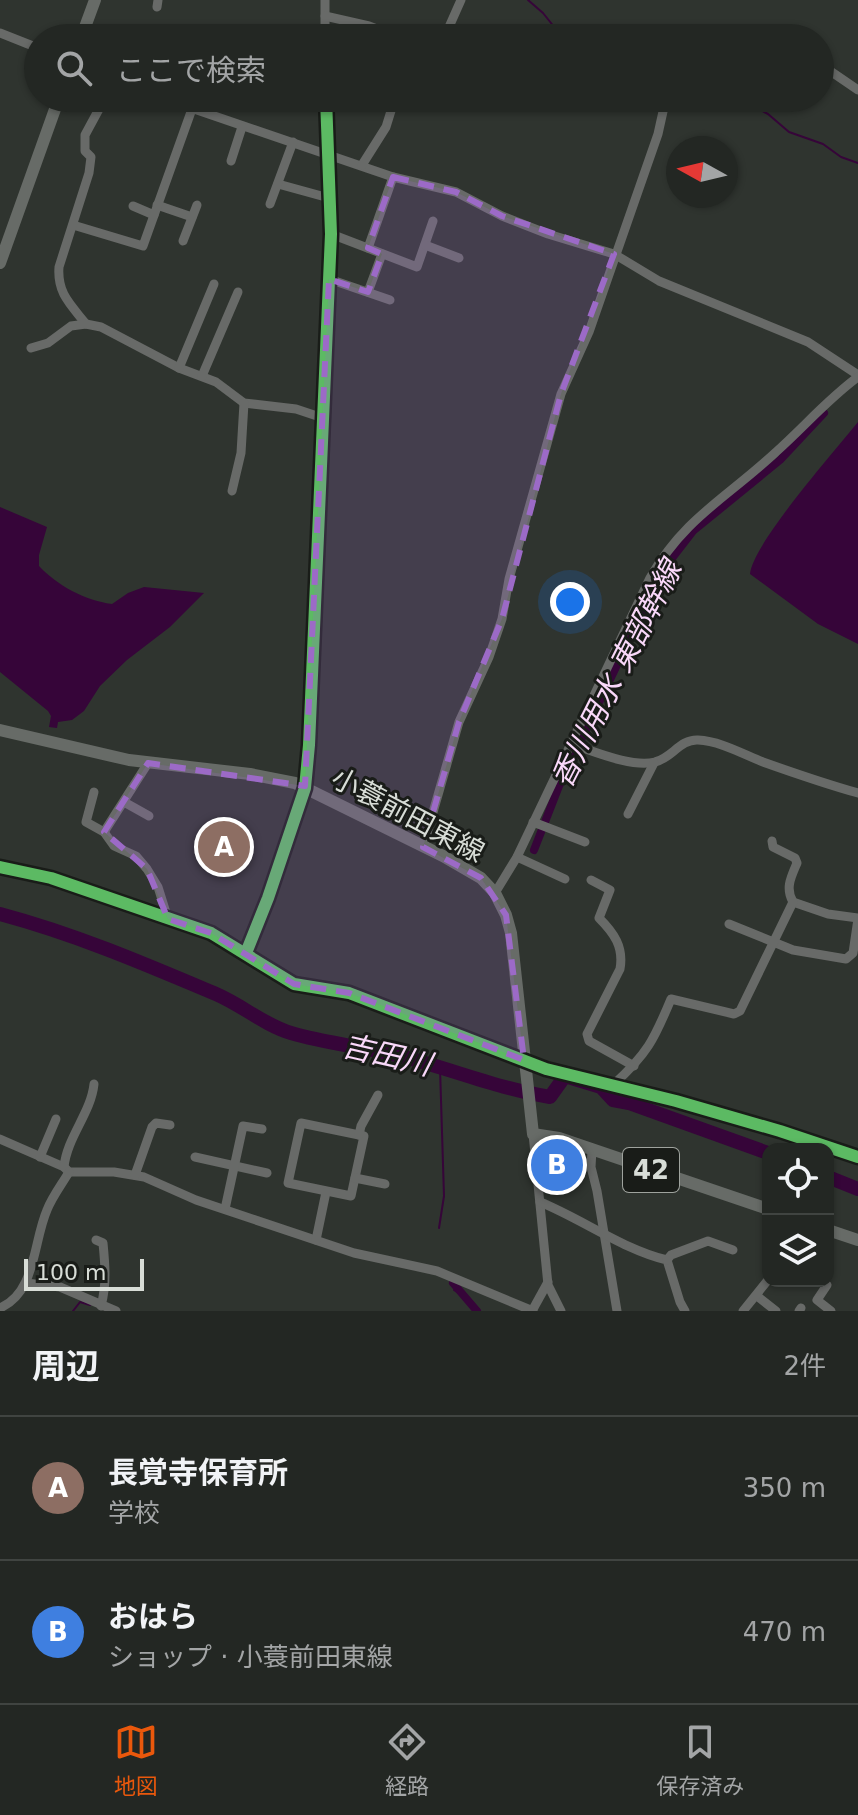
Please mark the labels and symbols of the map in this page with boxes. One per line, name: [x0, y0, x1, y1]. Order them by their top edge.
north arrow: [666, 136, 738, 208]
water label: 香川用水 東部幹線: [544, 551, 690, 793]
your location: [550, 582, 590, 622]
street label: 小蓑前田東線: [326, 761, 490, 869]
pin: A: [198, 817, 250, 877]
water label: 吉田川: [339, 1028, 438, 1083]
pin: B: [531, 1135, 583, 1195]
road number: 42: [623, 1148, 679, 1192]
scale bar: [24, 1255, 144, 1291]

